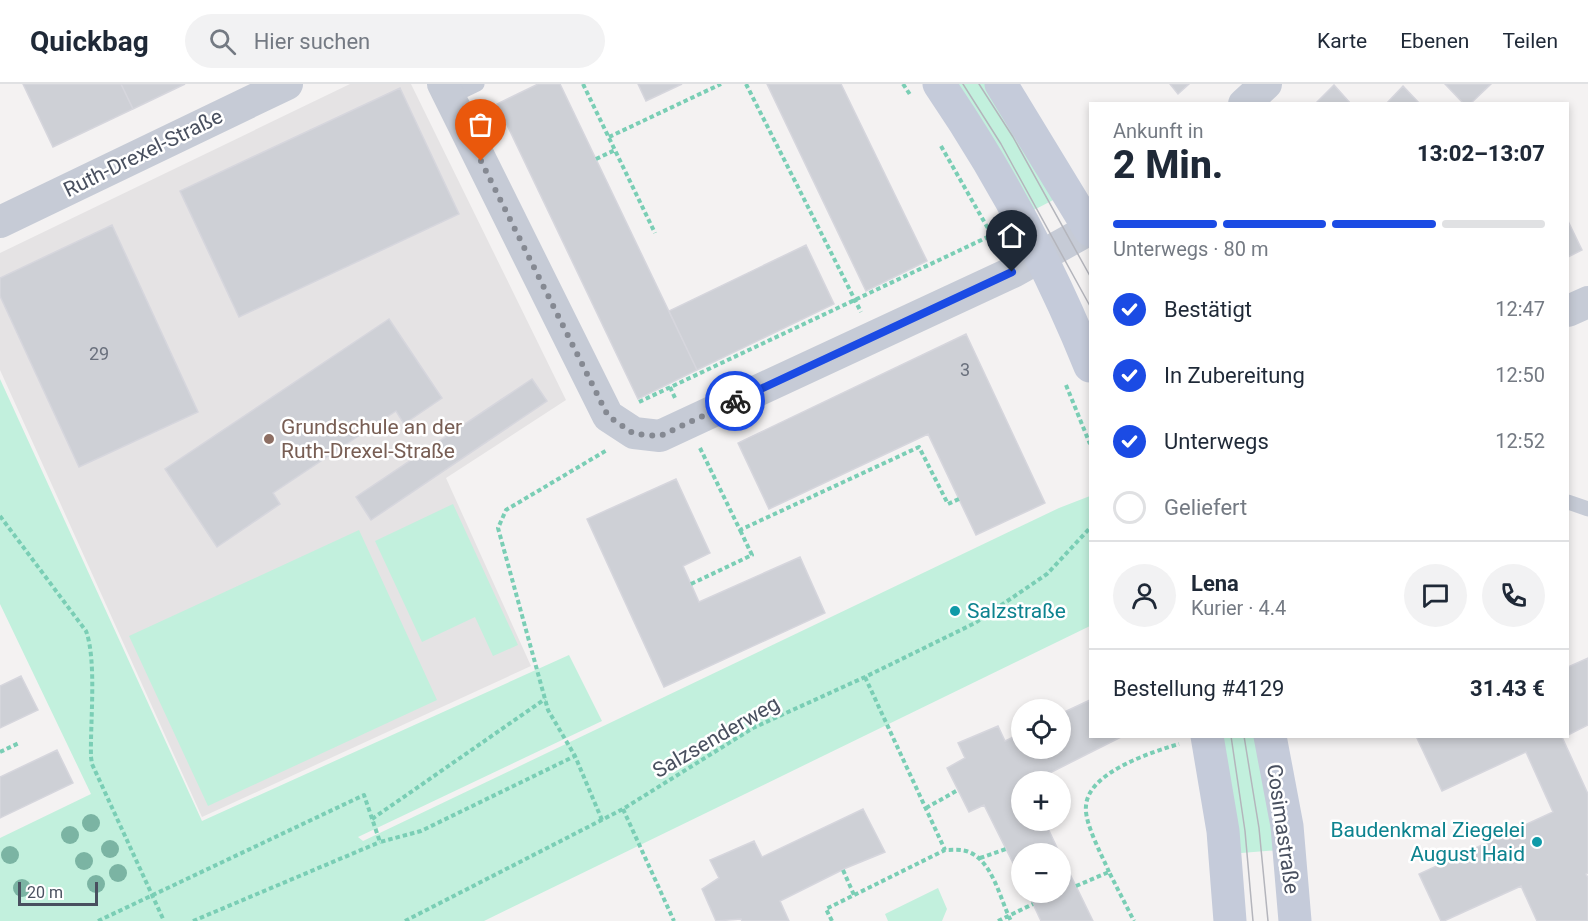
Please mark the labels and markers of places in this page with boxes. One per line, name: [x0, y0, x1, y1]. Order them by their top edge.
pin: [455, 99, 506, 161]
pin: [986, 210, 1037, 272]
place label: Grundschule an der Ruth-Drexel-Straße: [281, 415, 462, 463]
marker: Grundschule an der Ruth-Drexel-Straße: [262, 432, 276, 446]
place label: Salzstraße: [967, 599, 1066, 623]
marker: Salzstraße: [948, 604, 962, 618]
place label: Baudenkmal Ziegelei August Haid: [1330, 818, 1525, 866]
marker: Baudenkmal Ziegelei August Haid: [1530, 835, 1544, 849]

